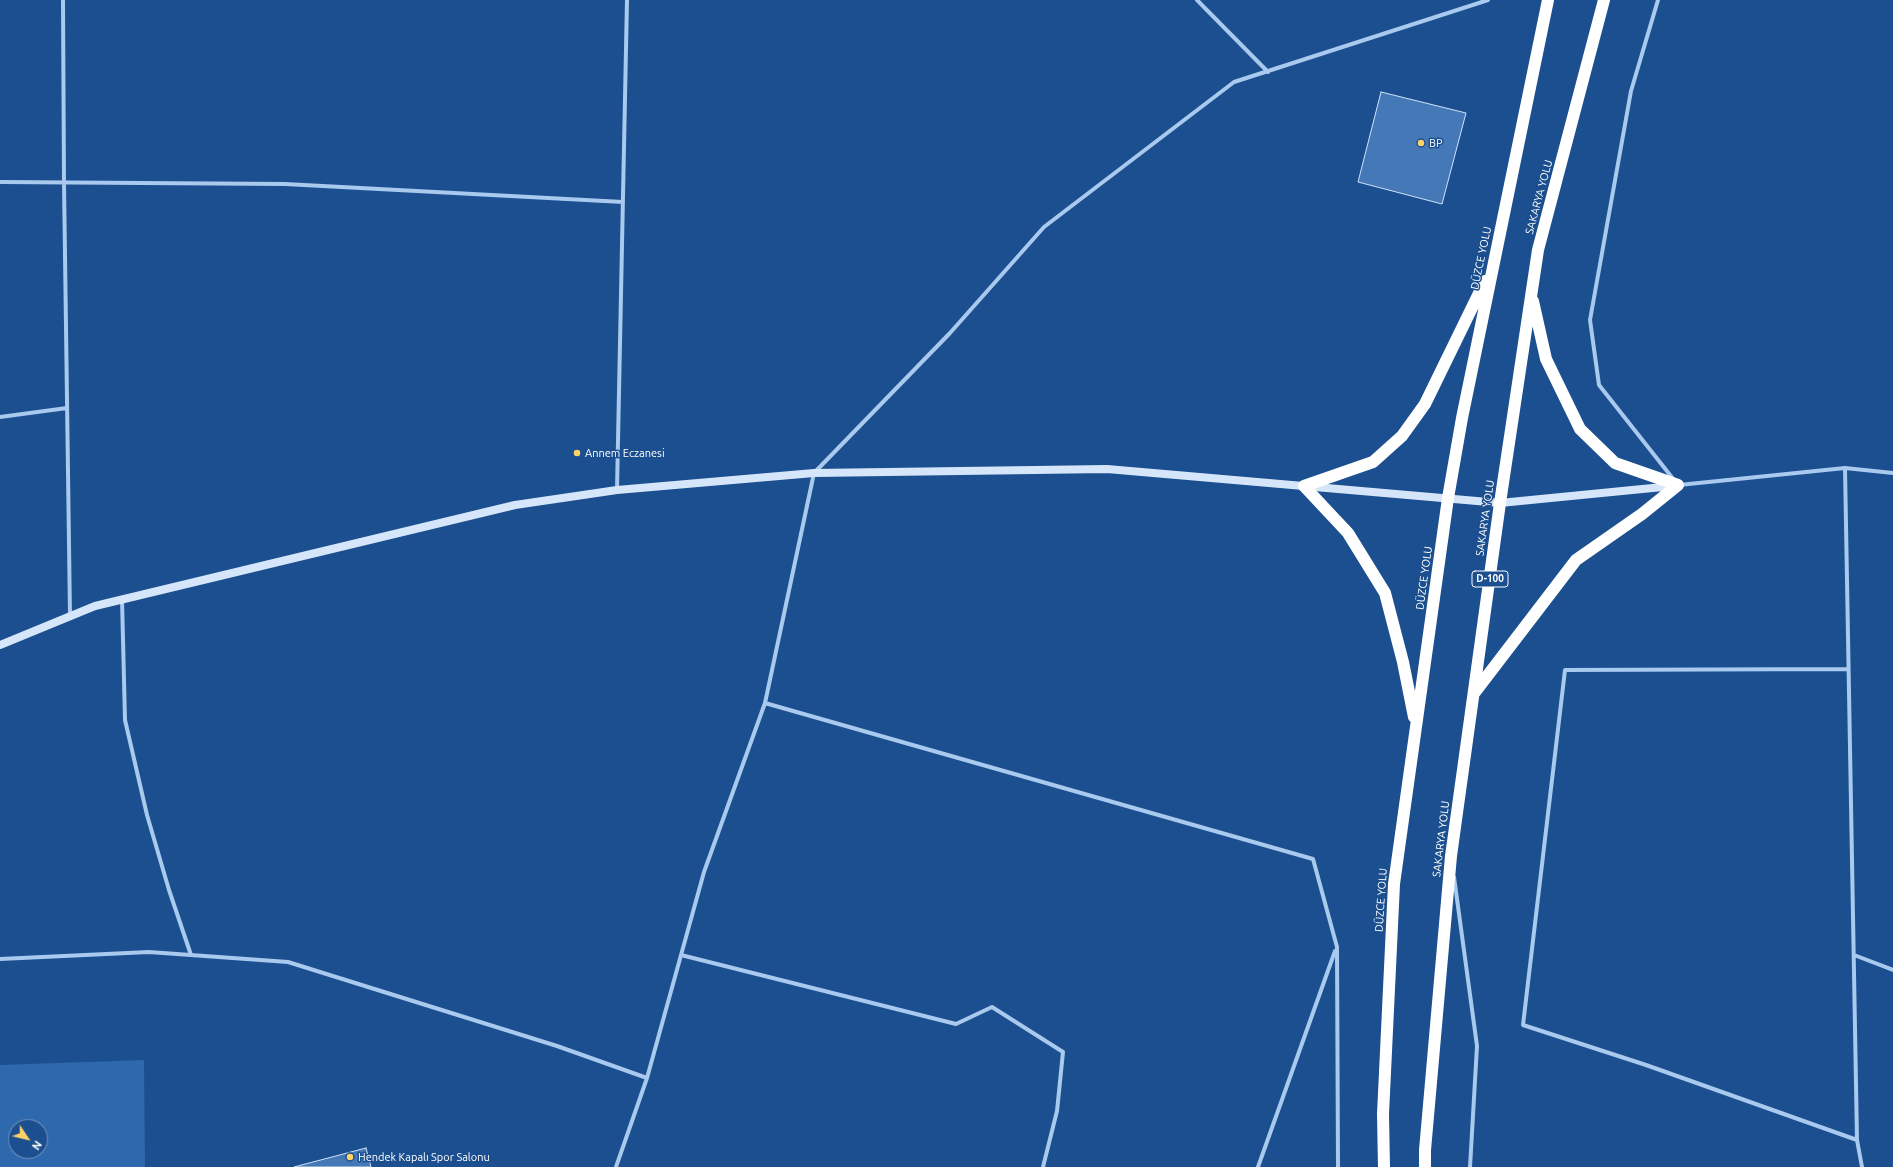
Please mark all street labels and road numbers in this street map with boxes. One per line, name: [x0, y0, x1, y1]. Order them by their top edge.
street label: SAKARYA YOLU: [1523, 158, 1555, 236]
street label: DÜZCE YOLU: [1468, 225, 1494, 291]
street label: SAKARYA YOLU: [1473, 479, 1497, 557]
street label: DÜZCE YOLU: [1413, 545, 1435, 611]
road number: D-100: [1472, 571, 1508, 587]
street label: SAKARYA YOLU: [1430, 800, 1452, 878]
street label: DÜZCE YOLU: [1372, 867, 1390, 933]

